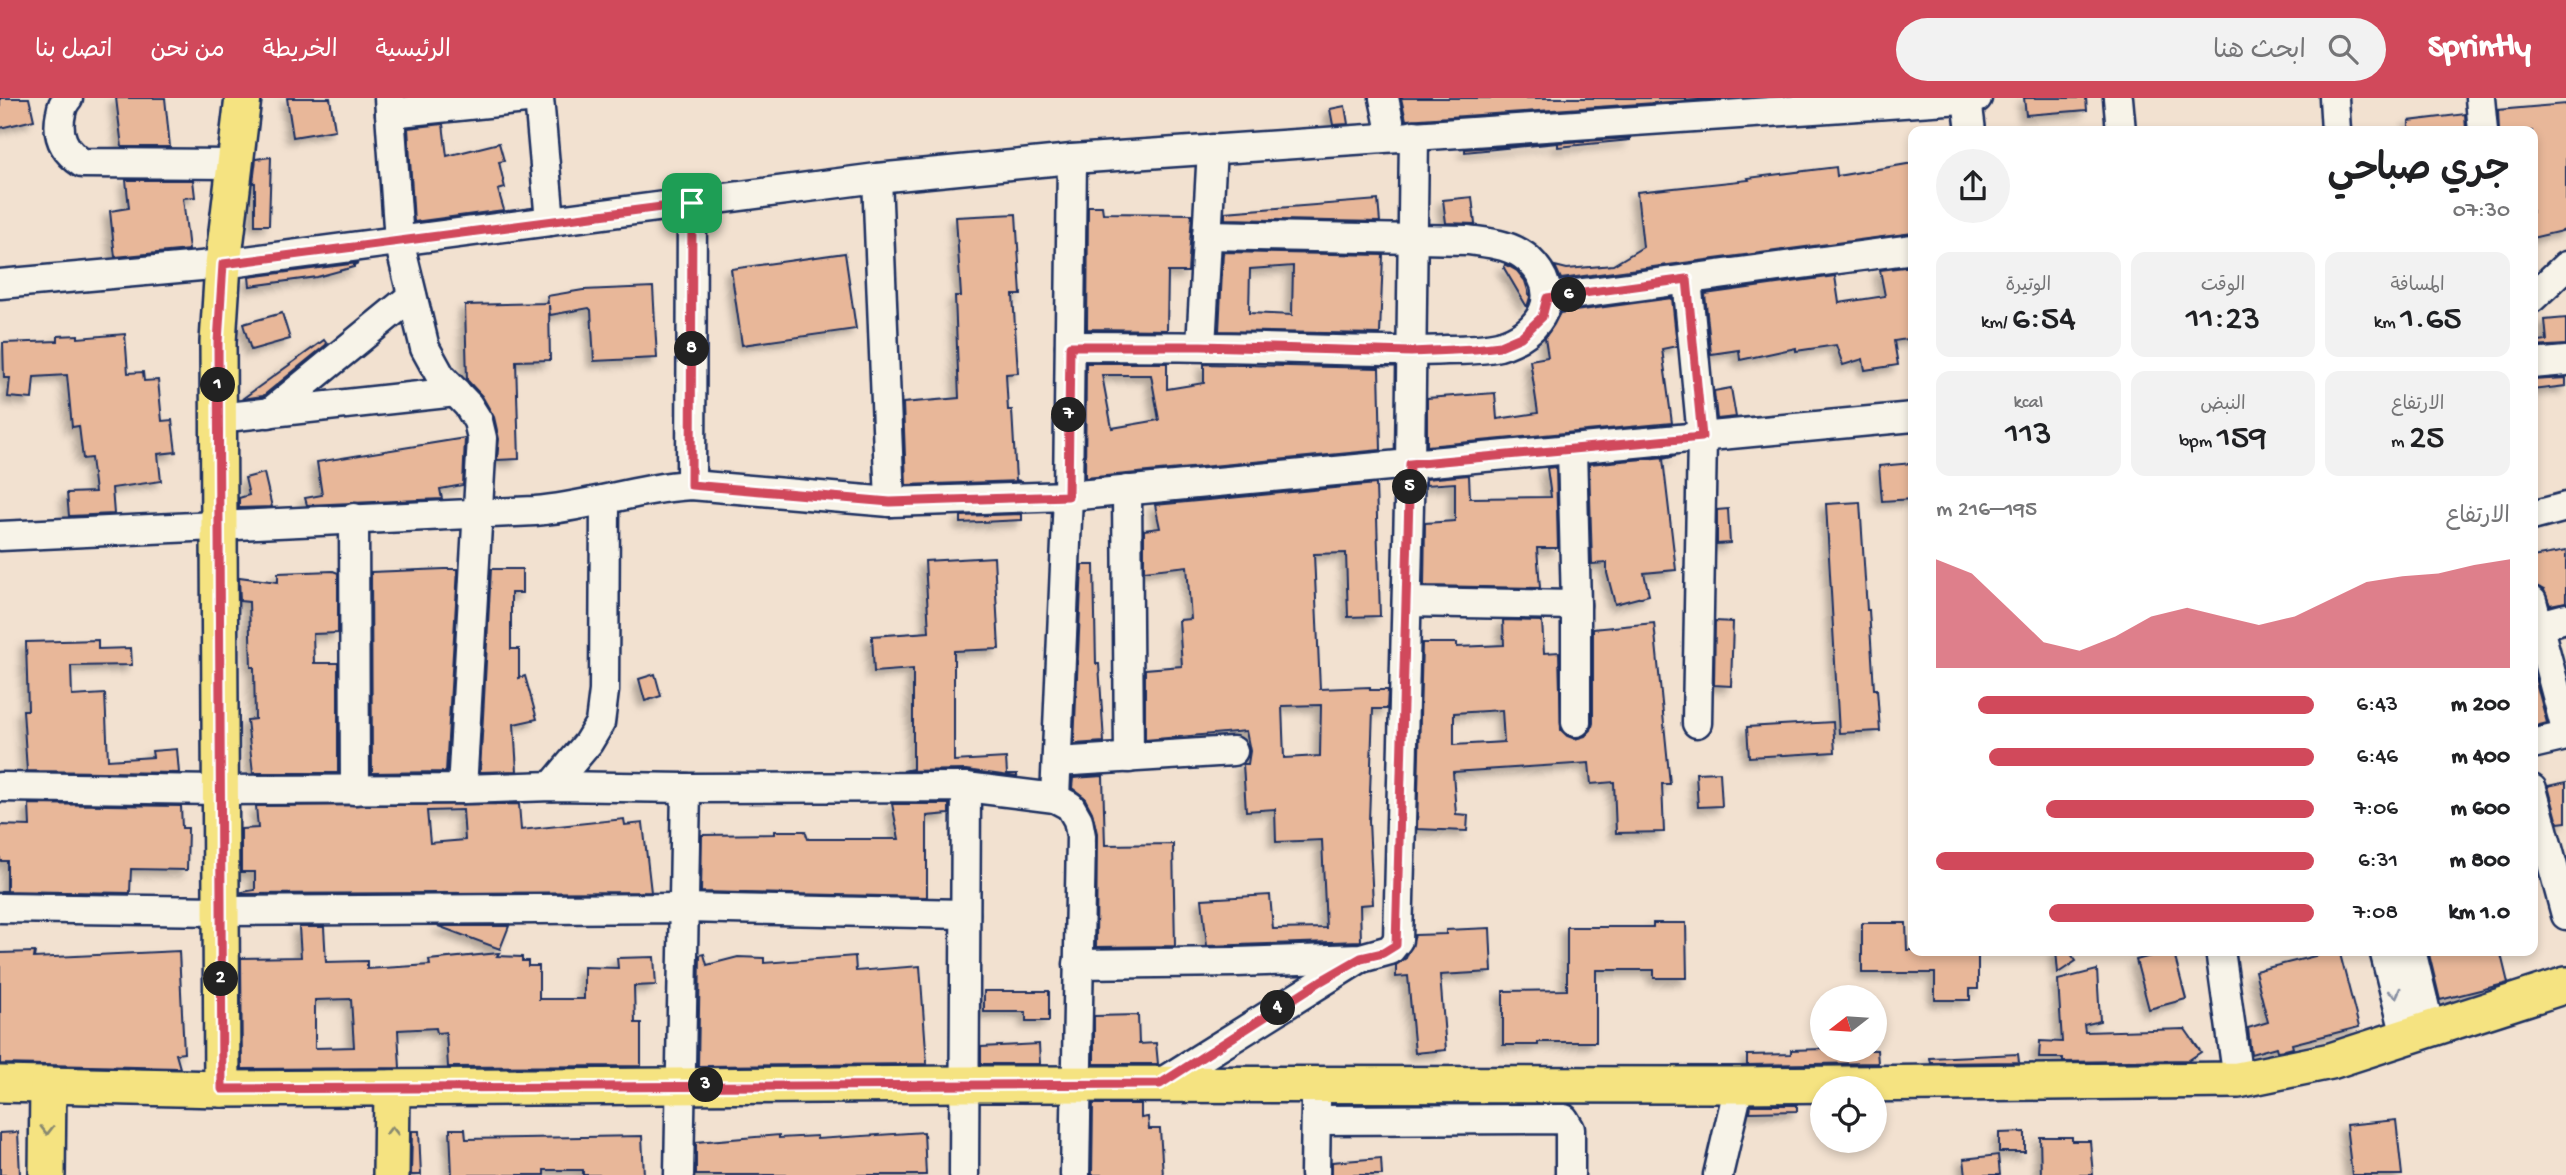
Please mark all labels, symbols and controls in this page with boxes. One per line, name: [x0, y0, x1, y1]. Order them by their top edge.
search box: [1896, 18, 2386, 81]
icon: search: [2324, 30, 2362, 68]
text: Sprintly: [2428, 30, 2531, 68]
text: اتصل بنا: [35, 37, 112, 66]
text: من نحن: [150, 37, 225, 66]
text: الخريطة: [263, 37, 338, 66]
text: الرئيسية: [376, 37, 451, 66]
text: ابحث هنا: [2213, 37, 2306, 68]
button: share: [1936, 149, 2010, 223]
text: جري صباحي: [2327, 150, 2510, 194]
pin: [662, 173, 722, 233]
icon: arrive: [673, 184, 711, 222]
text: 07:30: [2453, 198, 2510, 225]
text: الوتيرة: [2005, 275, 2051, 298]
text: الوقت: [2201, 275, 2245, 298]
text: المسافة: [2391, 275, 2445, 298]
pin: 6: [1552, 278, 1586, 312]
text: 6: [1564, 283, 1573, 306]
text: 6:54: [2012, 300, 2076, 341]
text: 11:23: [2186, 300, 2260, 341]
text: 1.65: [2400, 300, 2462, 341]
text: /km: [1981, 312, 2012, 335]
text: km: [2374, 312, 2400, 335]
pin: 8: [674, 331, 710, 366]
text: 8: [686, 337, 697, 360]
pin: 1: [200, 368, 235, 402]
text: 1: [214, 373, 221, 396]
text: kcal: [2014, 392, 2043, 415]
text: النبض: [2200, 394, 2246, 417]
text: الارتفاع: [2391, 394, 2444, 417]
pin: 7: [1052, 398, 1086, 432]
text: 7: [1064, 403, 1073, 426]
text: 113: [2005, 415, 2052, 456]
text: 159: [2217, 419, 2267, 460]
text: 25: [2409, 419, 2444, 460]
text: bpm: [2179, 431, 2217, 454]
text: m: [2391, 431, 2409, 454]
pin: 5: [1392, 470, 1428, 504]
text: 5: [1405, 475, 1415, 498]
text: 195–216 m: [1936, 497, 2037, 524]
text: الارتفاع: [2446, 504, 2510, 531]
text: 6:43: [2356, 692, 2398, 719]
text: 200 m: [2451, 692, 2510, 719]
text: 6:46: [2357, 744, 2398, 771]
text: 400 m: [2451, 744, 2510, 771]
text: 7:06: [2354, 796, 2398, 823]
text: 600 m: [2450, 796, 2510, 823]
text: 6:31: [2358, 848, 2398, 875]
text: 800 m: [2449, 848, 2510, 875]
text: 7:08: [2353, 900, 2398, 927]
text: 1.0 km: [2448, 900, 2510, 927]
pin: 2: [204, 962, 238, 996]
text: 2: [216, 967, 225, 990]
north arrow: [1810, 985, 1886, 1062]
map controls: [1810, 985, 1887, 1153]
one-way arrow: [2387, 987, 2401, 999]
pin: 4: [1260, 990, 1296, 1026]
text: 4: [1273, 996, 1282, 1019]
pin: 3: [688, 1068, 724, 1102]
text: 3: [701, 1073, 710, 1096]
button: locate: [1810, 1076, 1887, 1153]
one-way arrow: [39, 1125, 55, 1136]
one-way arrow: [384, 1126, 399, 1137]

